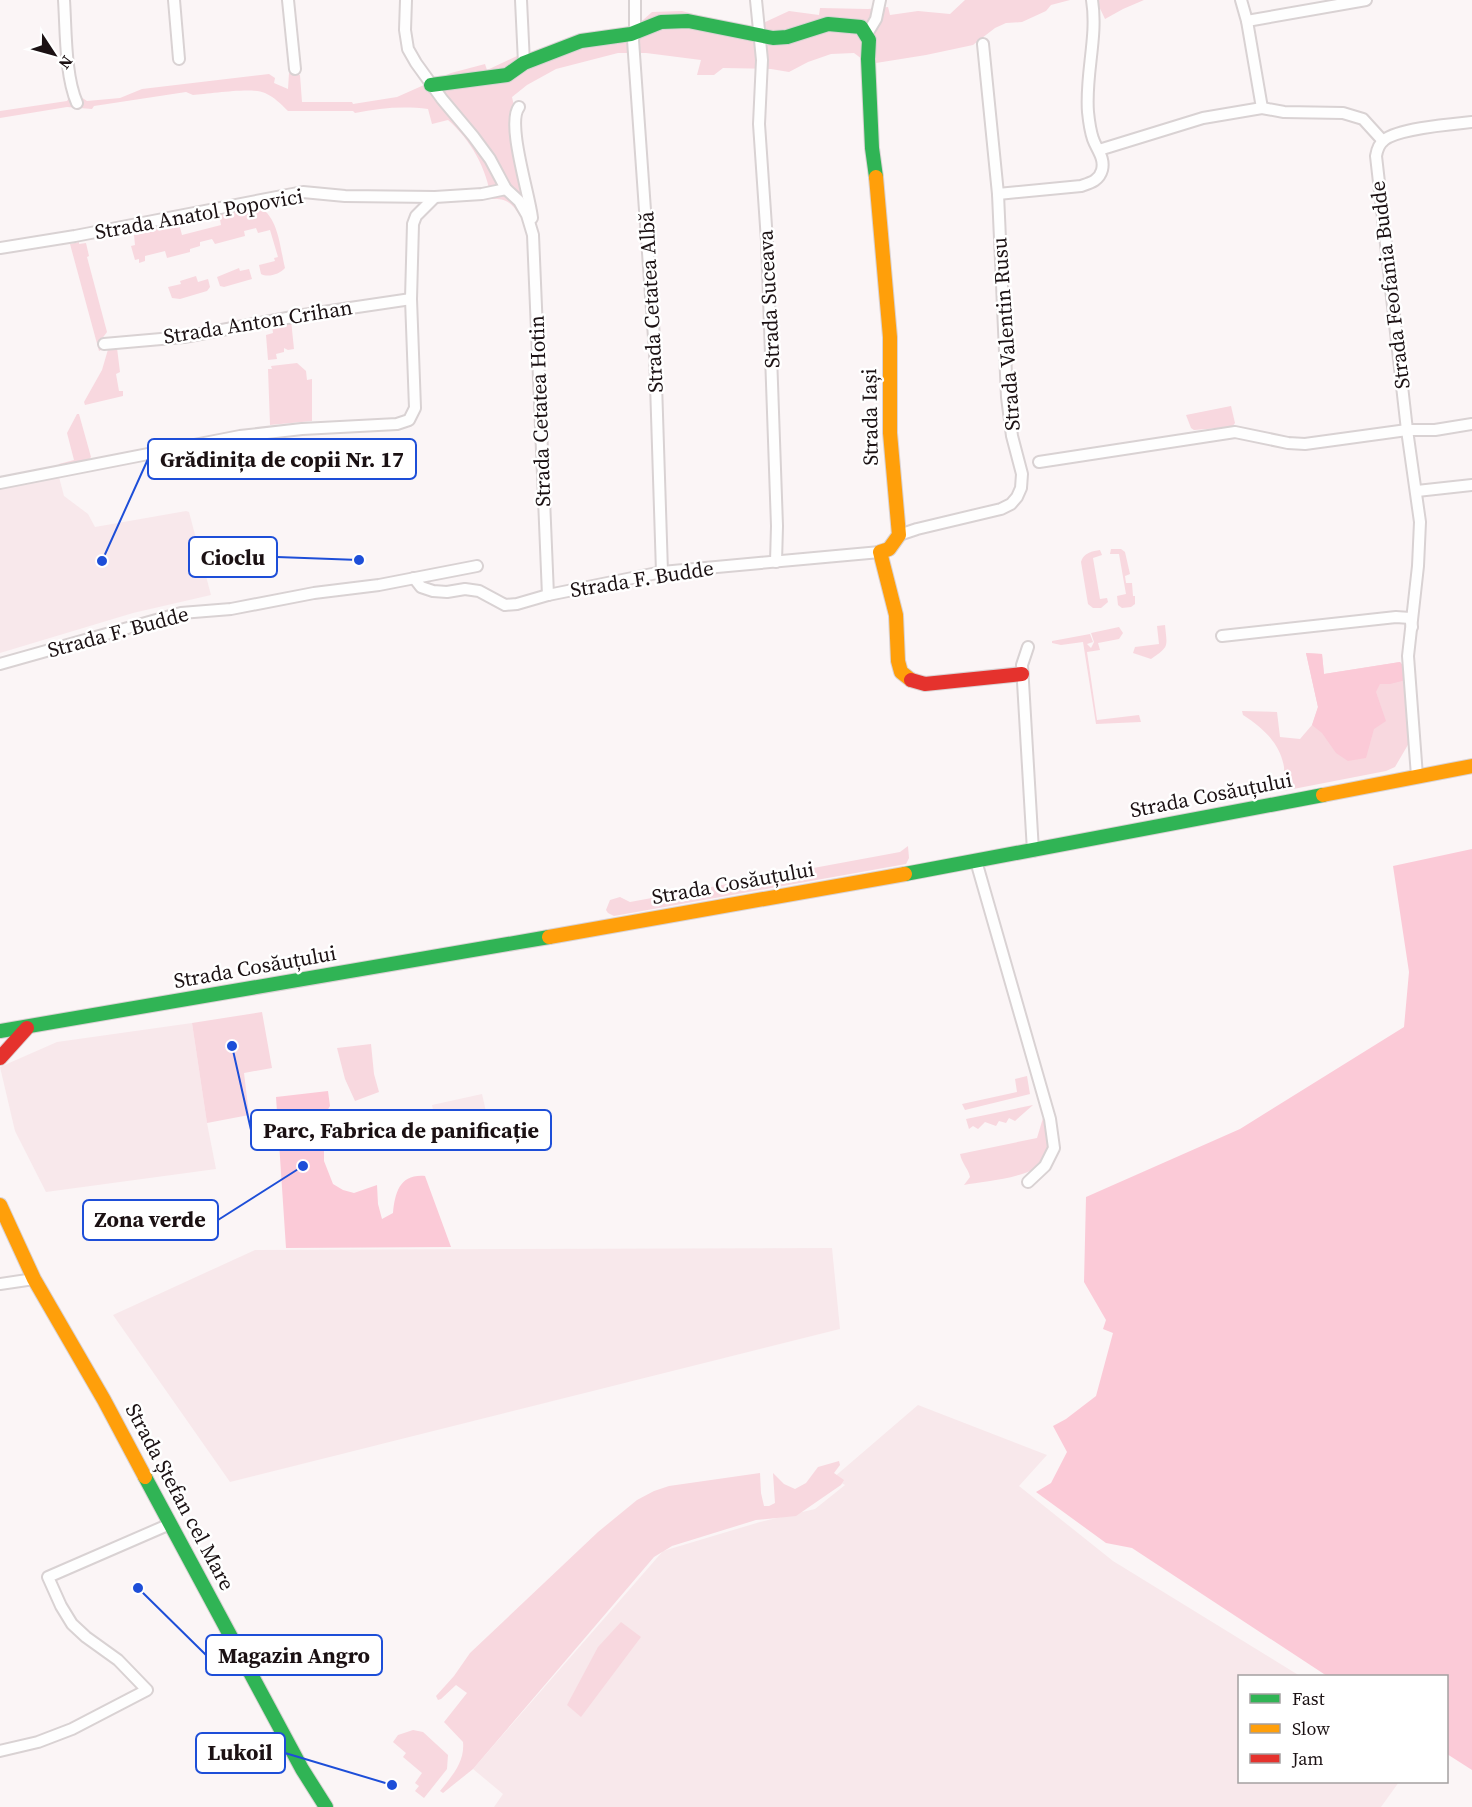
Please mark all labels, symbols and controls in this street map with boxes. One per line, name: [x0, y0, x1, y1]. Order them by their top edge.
north arrow: [24, 24, 84, 84]
text: N: [54, 52, 78, 74]
street label: Strada Feofania Budde: [1362, 179, 1417, 391]
street label: Strada Anatol Popovici: [92, 181, 305, 246]
street label: Strada Cetatea Albă: [631, 210, 670, 393]
street label: Strada Suceava: [750, 229, 787, 369]
street label: Strada Valentin Rusu: [984, 236, 1027, 432]
street label: Strada Anton Crihan: [161, 292, 355, 351]
street label: Strada Cetatea Hotin: [522, 314, 557, 507]
street label: Strada Iași: [854, 368, 885, 466]
callout: Grădinița de copii Nr. 17: [148, 439, 416, 479]
text: Grădinița de copii Nr. 17: [160, 444, 404, 474]
callout: Cioclu: [189, 537, 277, 577]
text: Cioclu: [201, 542, 265, 572]
street label: Strada F. Budde: [568, 553, 716, 604]
street label: Strada F. Budde: [44, 599, 192, 664]
street label: Strada Cosăuțului: [1127, 765, 1294, 824]
street label: Strada Cosăuțului: [649, 854, 816, 911]
street label: Strada Cosăuțului: [171, 938, 338, 995]
callout: Parc, Fabrica de panificație: [251, 1110, 551, 1150]
text: Parc, Fabrica de panificație: [263, 1115, 539, 1145]
callout: Zona verde: [83, 1200, 218, 1240]
text: Zona verde: [94, 1204, 206, 1234]
street label: Strada Ștefan cel Mare: [119, 1398, 242, 1595]
callout: Magazin Angro: [206, 1635, 382, 1675]
text: Magazin Angro: [218, 1640, 370, 1670]
legend: [1238, 1675, 1448, 1783]
text: Fast: [1292, 1686, 1325, 1711]
text: Slow: [1292, 1716, 1330, 1741]
callout: Lukoil: [196, 1733, 285, 1773]
text: Lukoil: [207, 1737, 273, 1767]
text: Jam: [1291, 1746, 1324, 1771]

